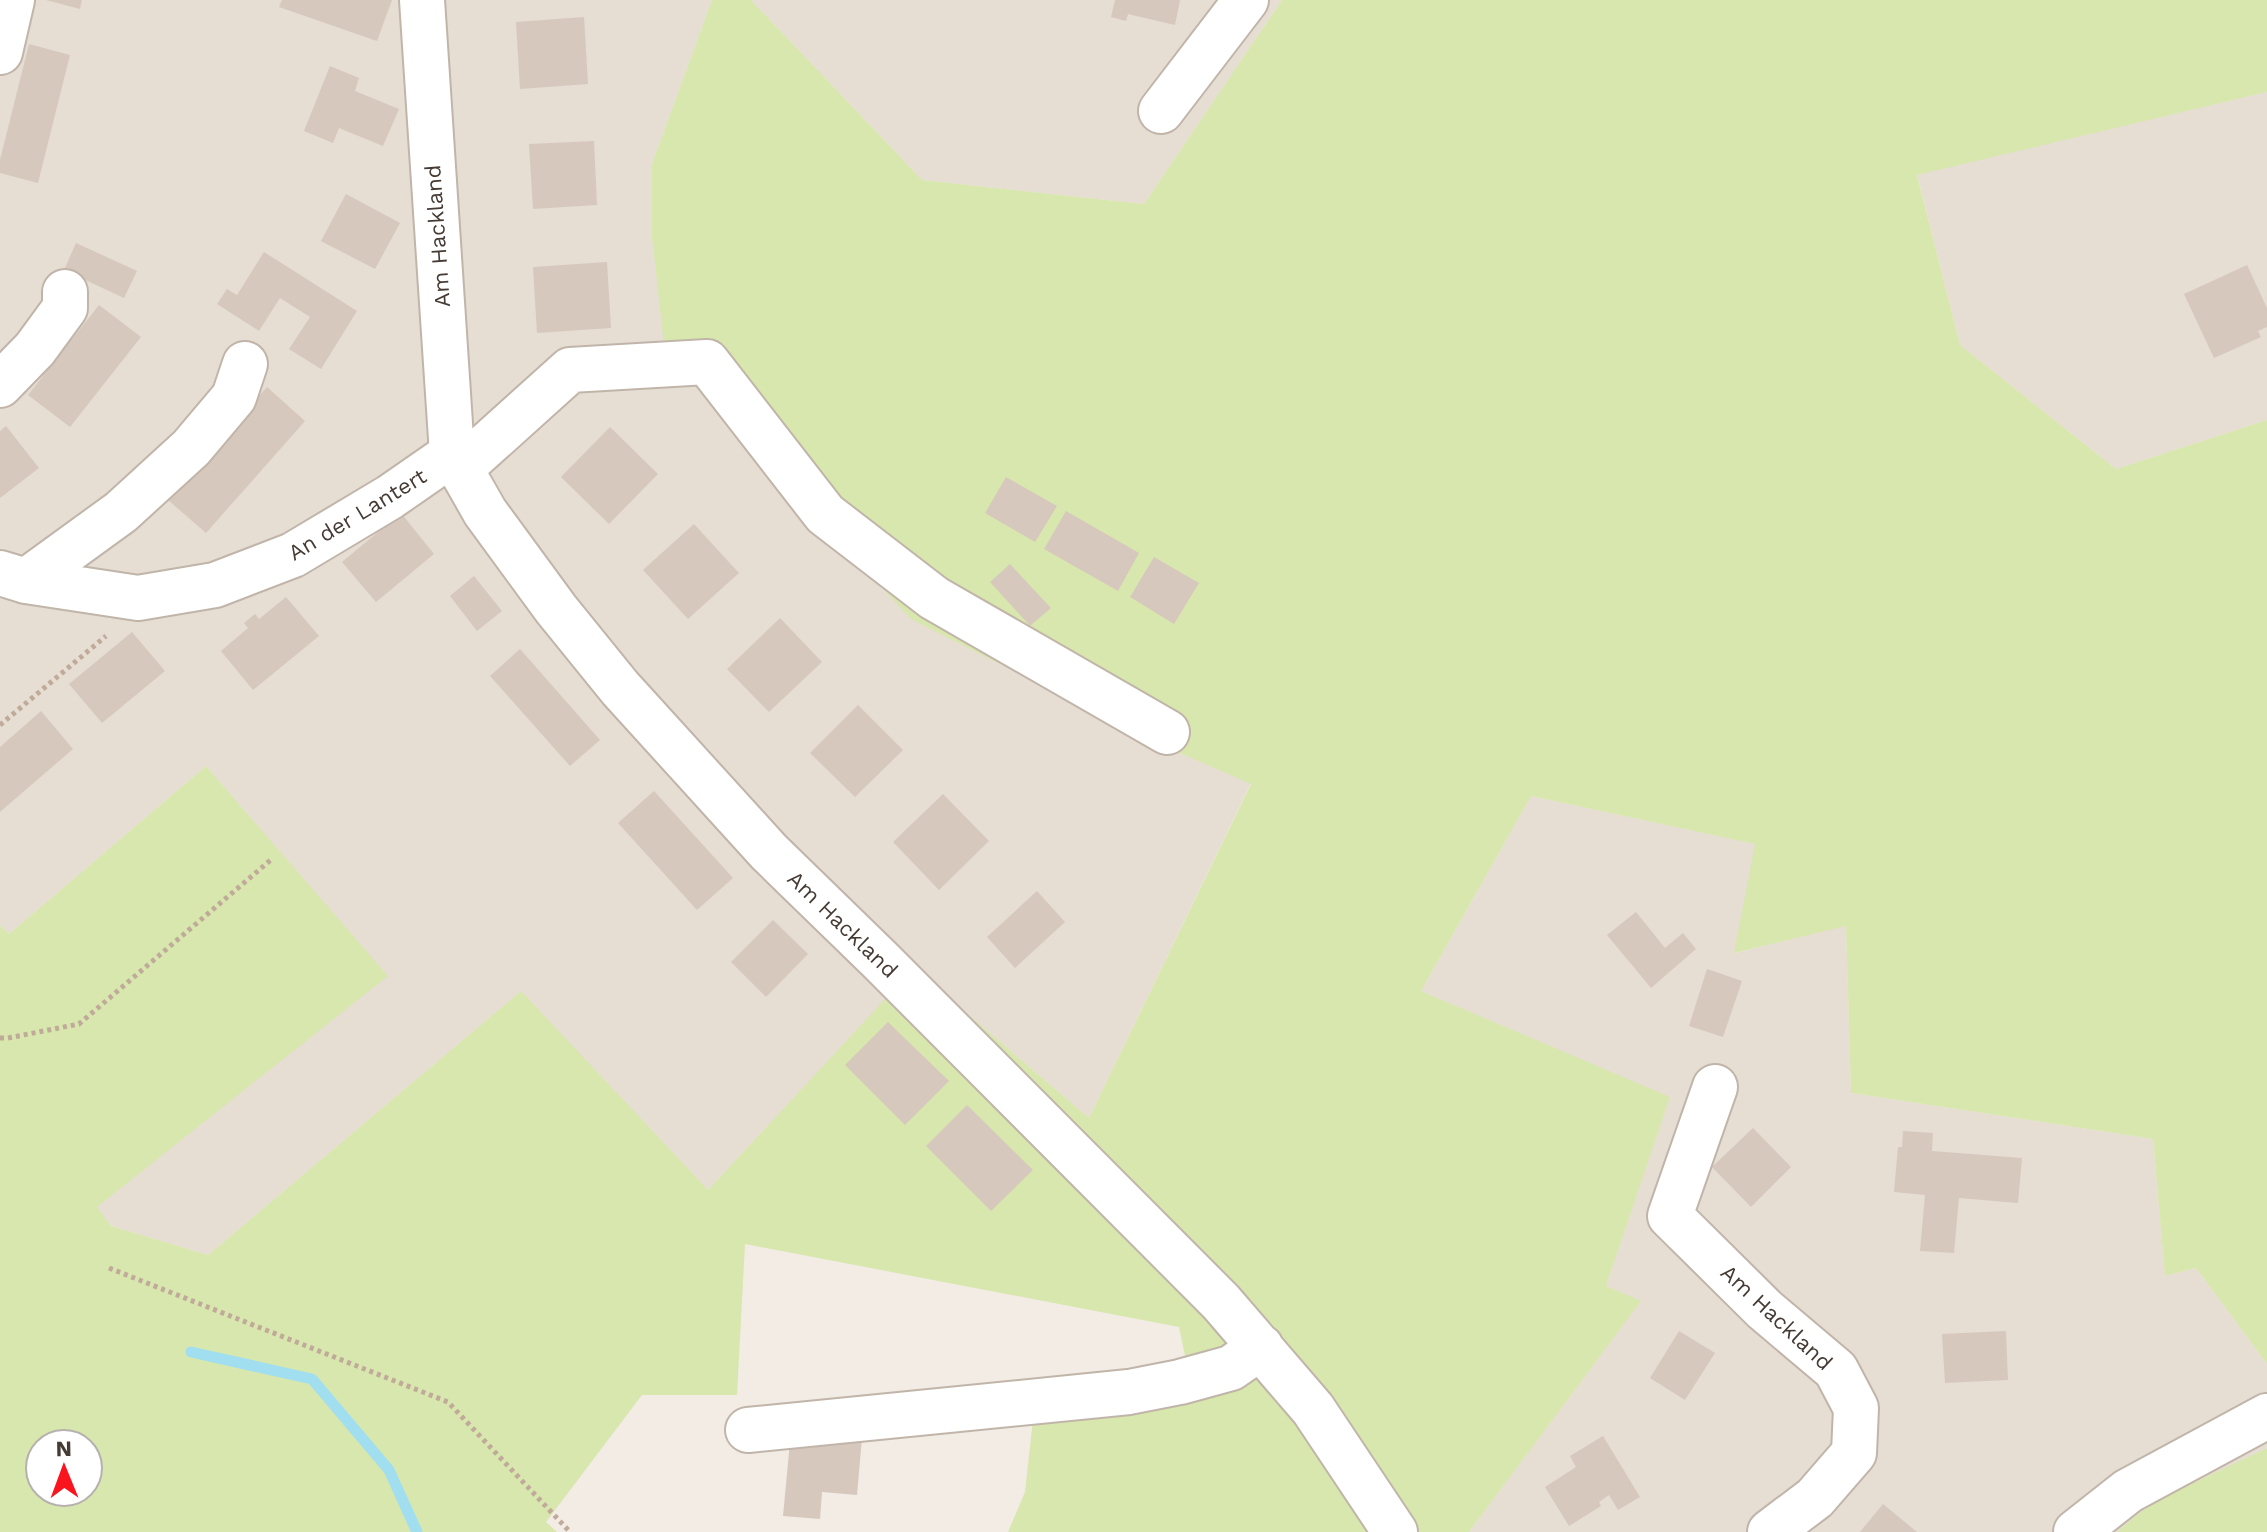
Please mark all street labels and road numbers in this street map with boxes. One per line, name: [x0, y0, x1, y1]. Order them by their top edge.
street label: Am Hackland: [420, 164, 455, 308]
street label: An der Lantert: [284, 463, 431, 565]
street label: Am Hackland: [783, 866, 903, 983]
street label: Am Hackland: [1716, 1260, 1837, 1375]

